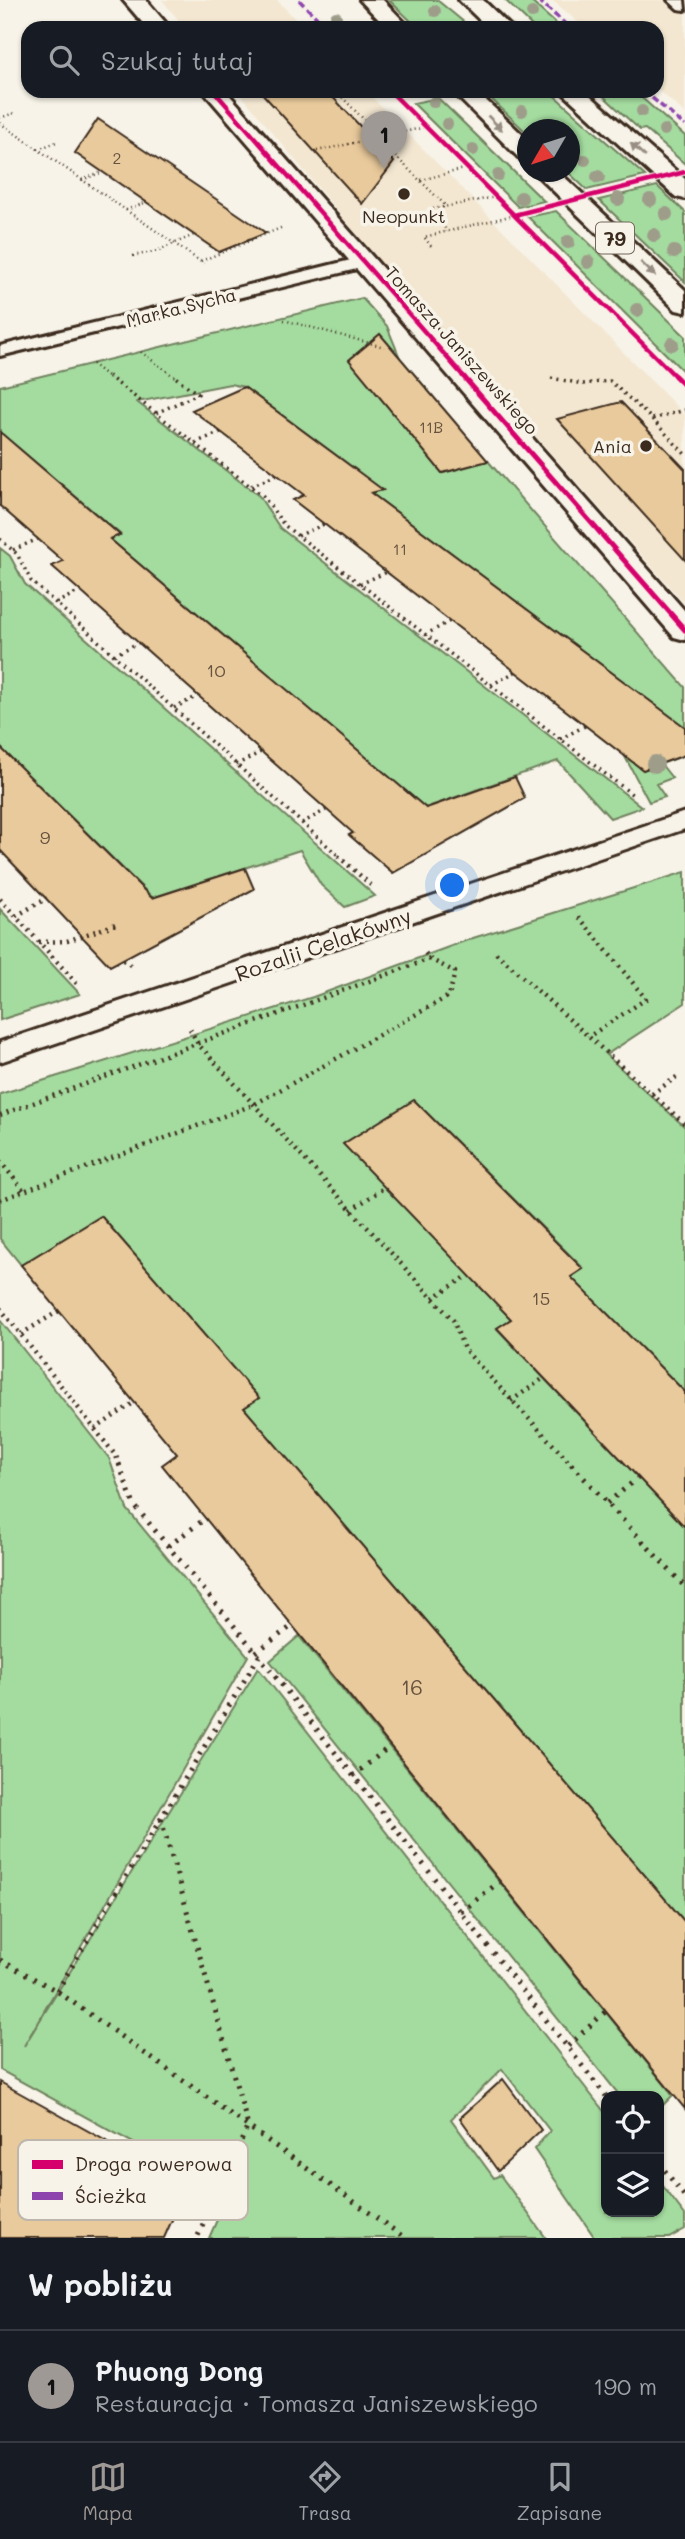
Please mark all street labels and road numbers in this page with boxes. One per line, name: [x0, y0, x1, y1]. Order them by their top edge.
road number: 79: [596, 222, 634, 254]
street label: Tomasza Janiszewskiego: [380, 261, 544, 439]
street label: Marka Sycha: [123, 282, 239, 332]
street label: Rozalii Celakówny: [231, 901, 415, 987]

